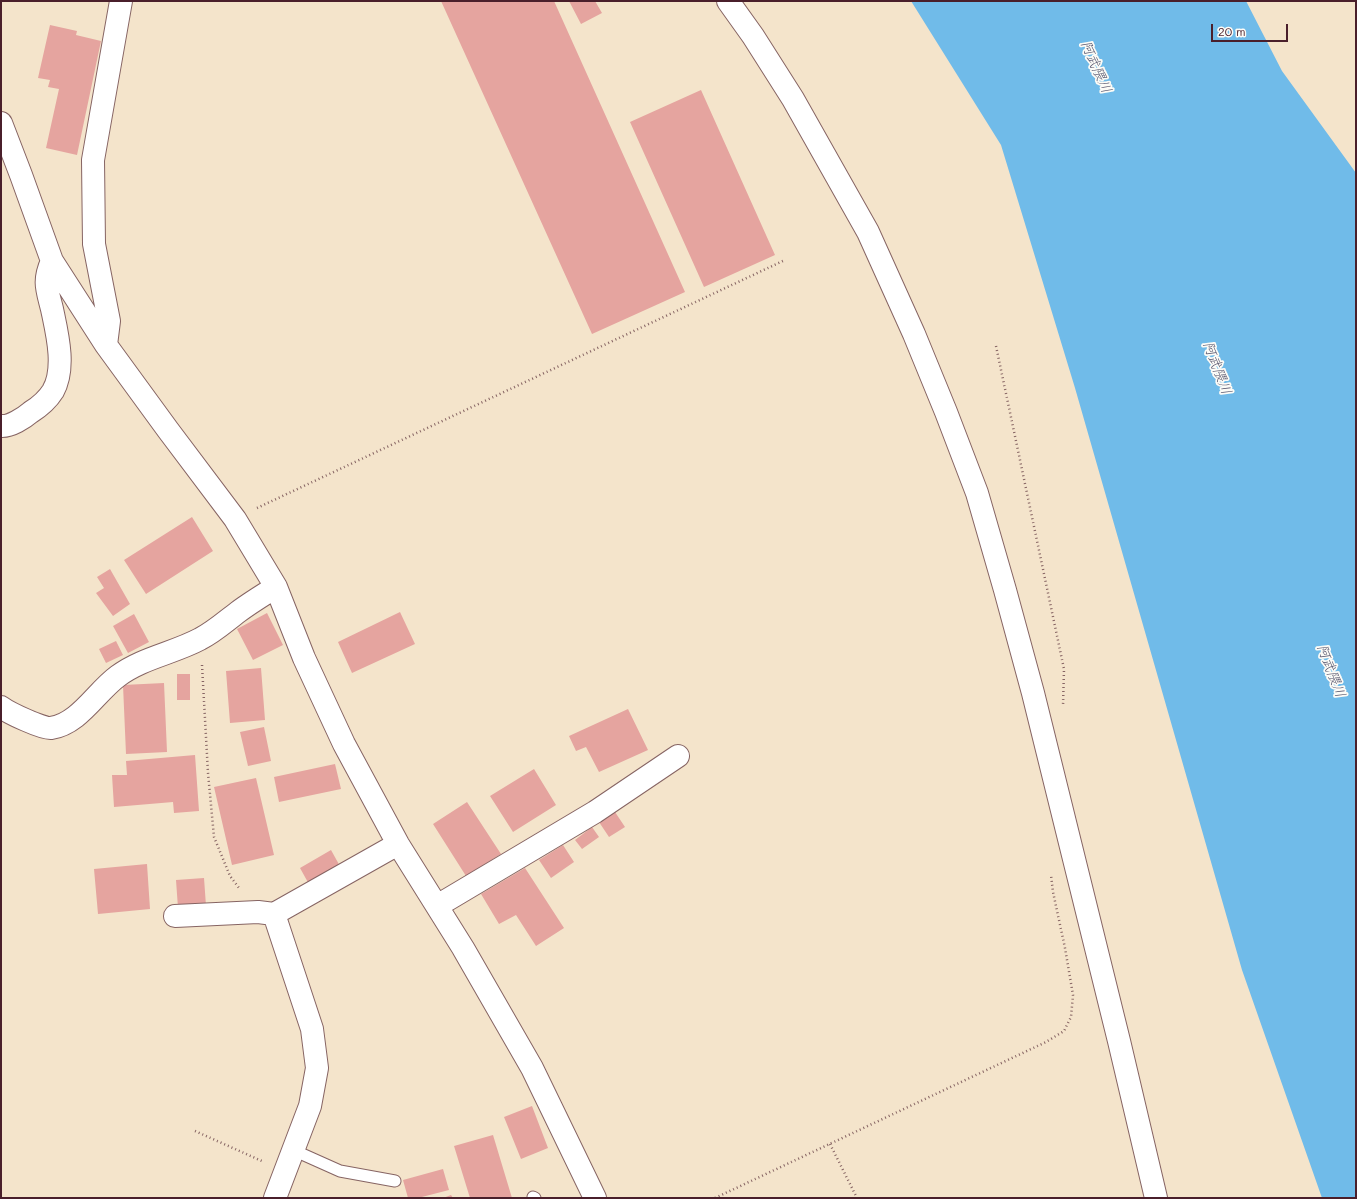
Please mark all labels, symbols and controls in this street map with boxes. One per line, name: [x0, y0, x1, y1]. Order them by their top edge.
scale bar: [1213, 16, 1290, 42]
text: 20 m: [1218, 23, 1246, 39]
water label: 阿武隈川: [1077, 38, 1115, 96]
water label: 阿武隈川: [1199, 339, 1235, 397]
water label: 阿武隈川: [1313, 642, 1349, 700]

